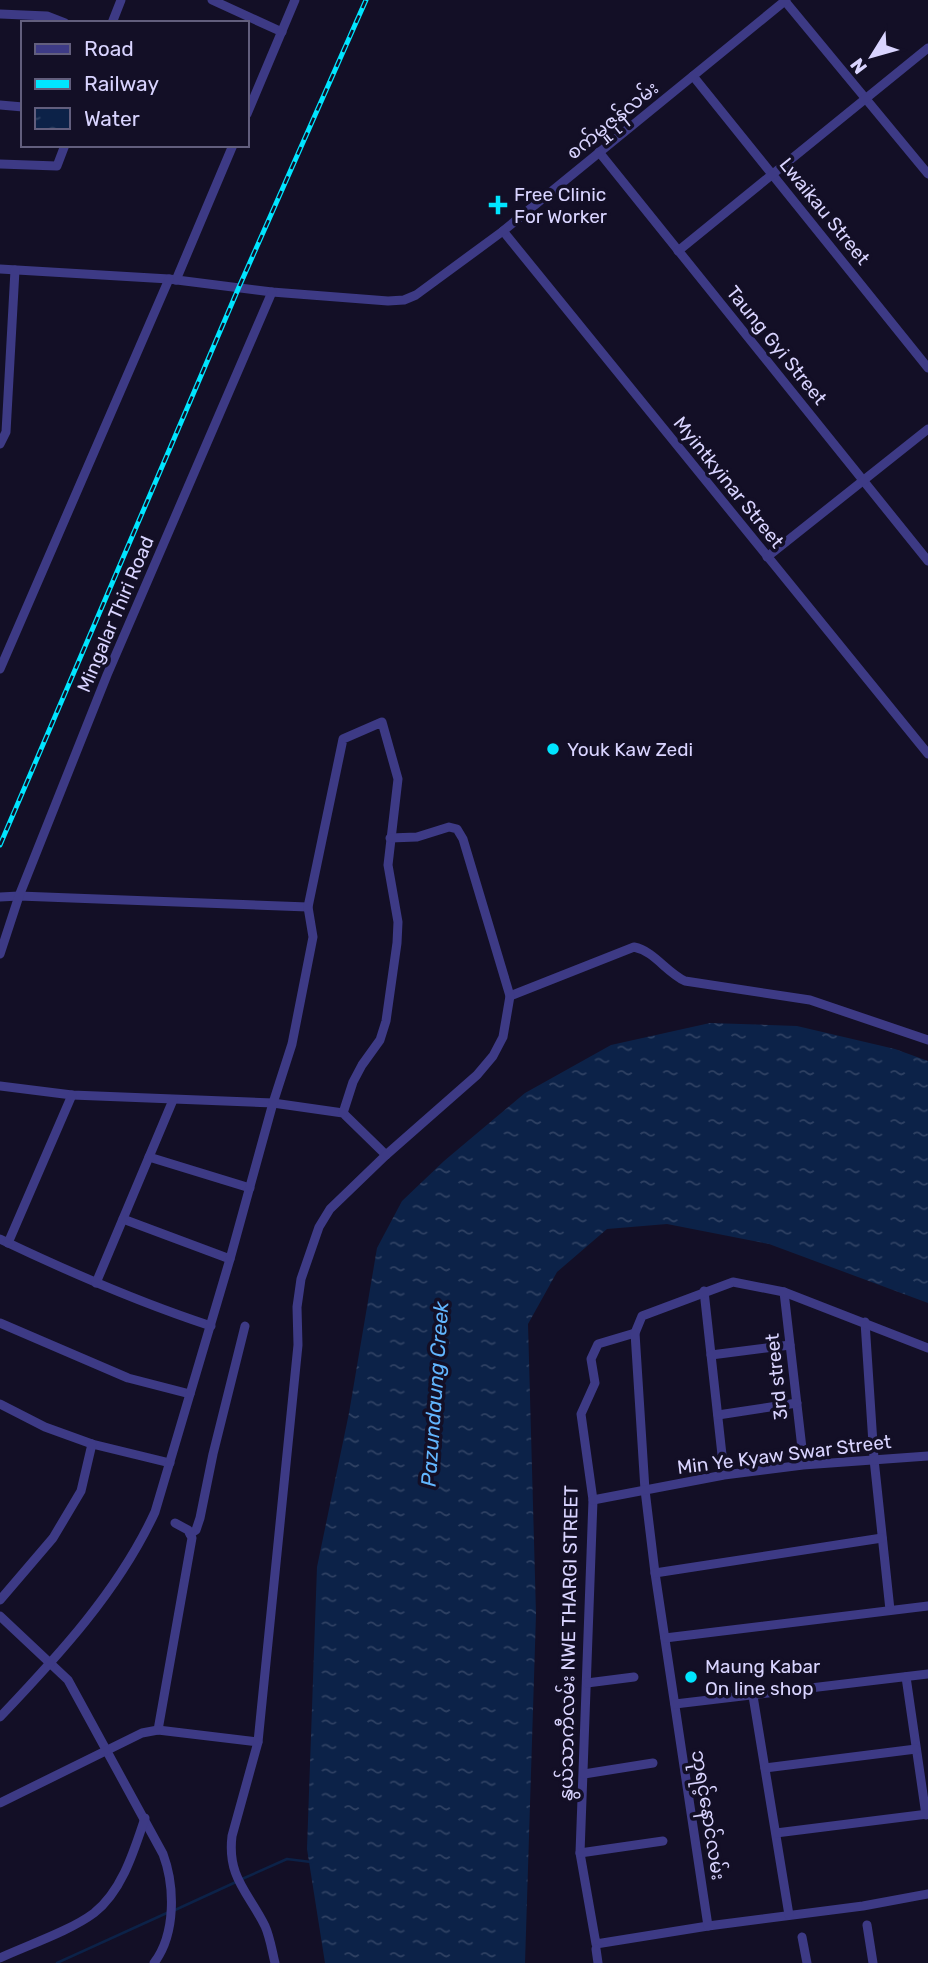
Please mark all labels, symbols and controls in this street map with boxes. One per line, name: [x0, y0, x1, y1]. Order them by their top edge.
legend: [21, 21, 248, 147]
north arrow: [837, 21, 907, 91]
text: Road: [84, 36, 134, 61]
text: N: [846, 54, 872, 78]
text: Railway: [84, 71, 159, 96]
street label: စက်မှုဇုန်လမ်း: [560, 74, 666, 168]
text: Water: [84, 106, 140, 131]
street label: Lwaikau Street: [775, 153, 875, 270]
place label: Free Clinic For Worker: [514, 183, 608, 228]
marker: Free Clinic For Worker: [488, 195, 508, 215]
street label: Taung Gyi Street: [722, 281, 832, 410]
street label: Myintkyinar Street: [669, 412, 789, 553]
street label: Mingalar Thiri Road: [72, 533, 159, 696]
place label: Youk Kaw Zedi: [567, 738, 693, 761]
marker: Youk Kaw Zedi: [545, 741, 561, 757]
water label: Pazundaung Creek: [416, 1299, 454, 1488]
street label: 3rd street: [760, 1332, 792, 1422]
street label: Min Ye Kyaw Swar Street: [676, 1430, 893, 1479]
street label: နွယ်သာကီလမ်း NWE THARGI STREET: [551, 1485, 587, 1801]
place label: Maung Kabar On line shop: [705, 1655, 821, 1700]
marker: Maung Kabar On line shop: [683, 1669, 699, 1685]
street label: ဘုရင့်နောင်လမ်း: [682, 1748, 733, 1882]

